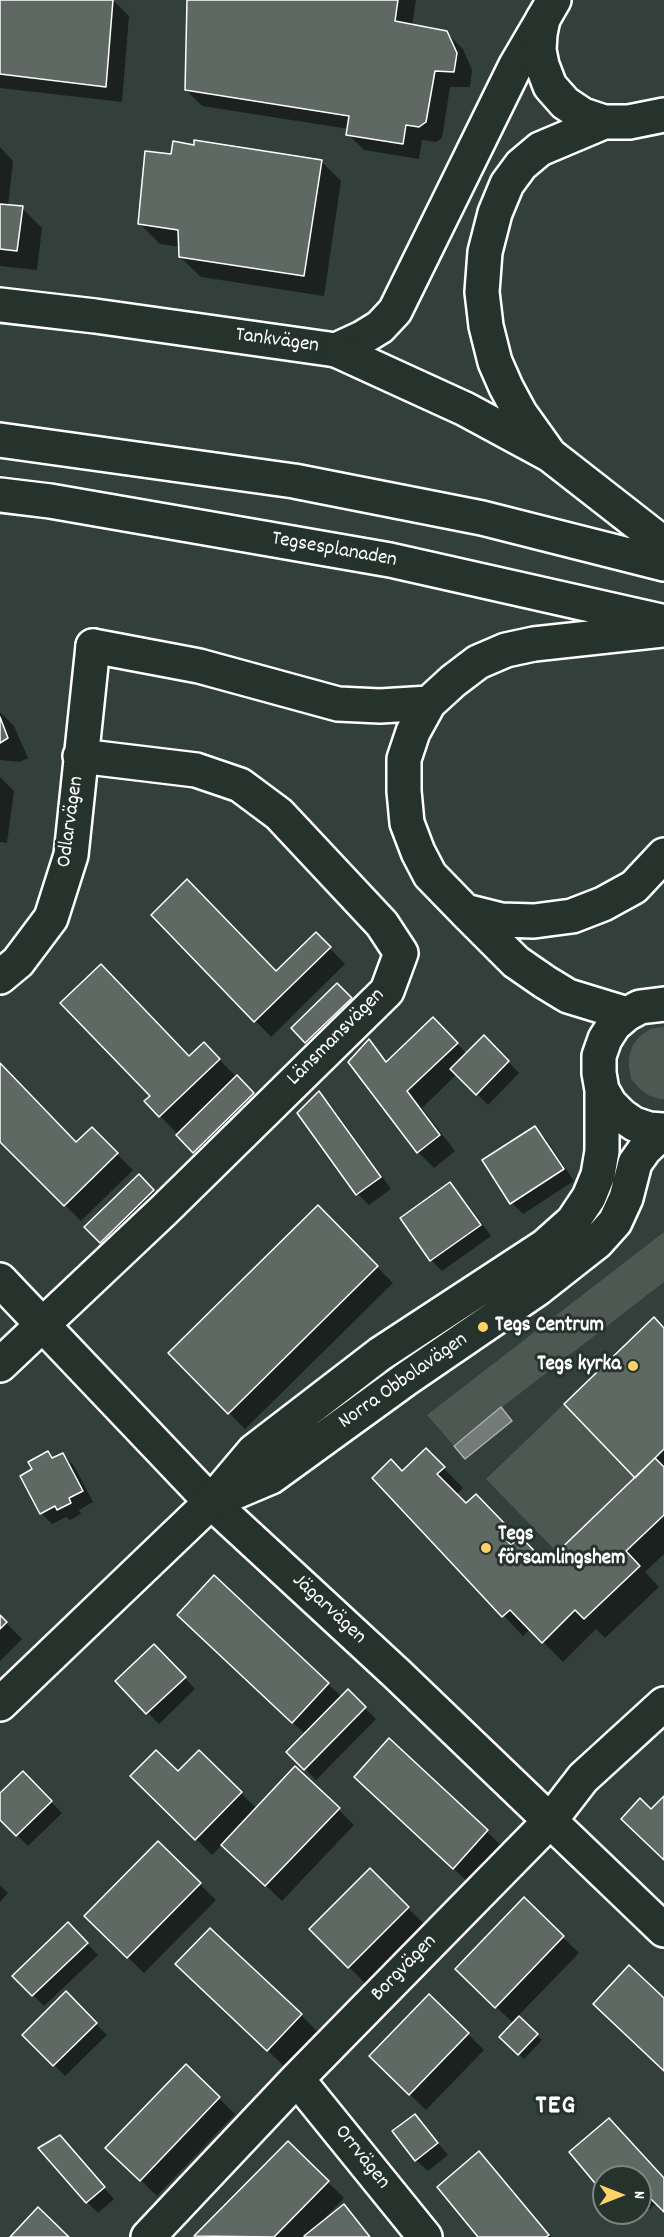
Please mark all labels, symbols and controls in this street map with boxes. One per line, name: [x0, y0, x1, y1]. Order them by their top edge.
street label: Tankvägen: [234, 324, 320, 360]
street label: Tegsesplanaden: [269, 528, 399, 574]
street label: Odlarvägen: [53, 775, 91, 869]
street label: Länsmansvägen: [283, 984, 391, 1092]
place label: Tegs Centrum: [495, 1314, 604, 1340]
marker: Tegs Centrum: [476, 1320, 490, 1334]
street label: Norra Obbolavägen: [335, 1328, 473, 1436]
place label: Tegs kyrka: [537, 1353, 621, 1379]
marker: Tegs kyrka: [626, 1359, 640, 1373]
place label: Tegs församlingshem: [498, 1523, 626, 1573]
marker: Tegs församlingshem: [479, 1541, 493, 1555]
street label: Jägarvägen: [286, 1569, 370, 1651]
street label: Borgvägen: [367, 1930, 443, 2008]
district label: TEG: [535, 2092, 577, 2124]
street label: Orrvägen: [328, 2121, 394, 2195]
north arrow: [592, 2165, 652, 2225]
text: N: [627, 2191, 650, 2199]

